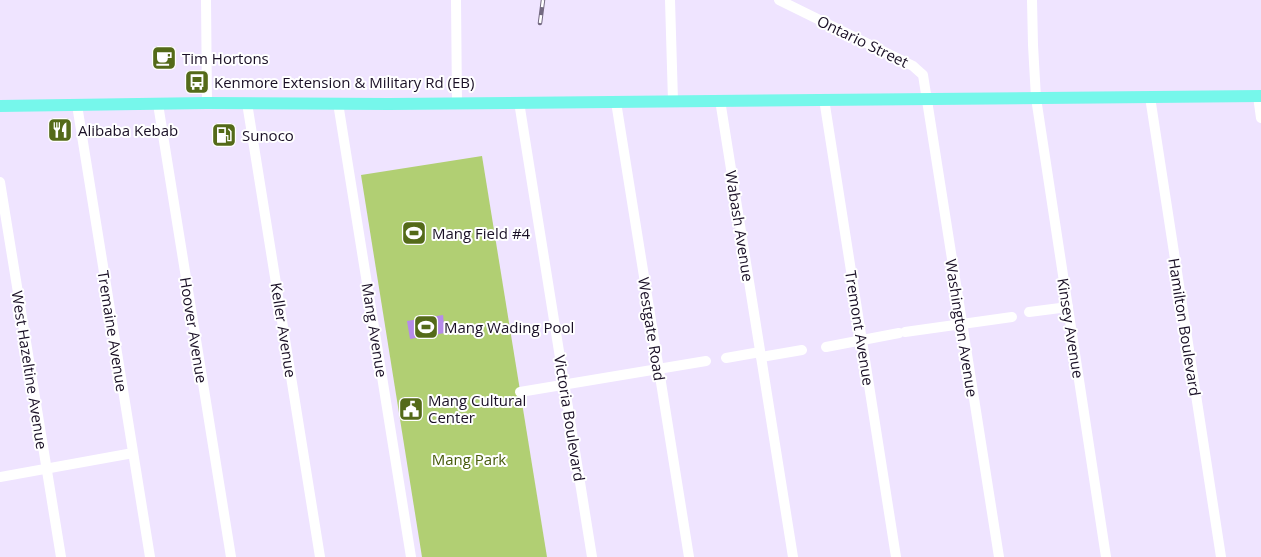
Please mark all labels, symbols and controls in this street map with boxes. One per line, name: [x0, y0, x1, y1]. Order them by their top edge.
street label: Ontario Street: [814, 10, 912, 72]
cafe icon: Tim Hortons: [151, 45, 177, 71]
place label: Tim Hortons: [182, 48, 269, 68]
bus stop icon: Kenmore Extension & Military Rd (EB): [184, 69, 210, 95]
place label: Kenmore Extension & Military Rd (EB): [214, 72, 474, 92]
restaurant icon: Alibaba Kebab: [47, 117, 73, 143]
place label: Alibaba Kebab: [78, 120, 178, 140]
fuel station icon: Sunoco: [211, 122, 237, 148]
place label: Sunoco: [242, 125, 294, 145]
street label: Wabash Avenue: [721, 169, 759, 283]
sports icon: Mang Field #4: [401, 220, 427, 246]
place label: Mang Field #4: [432, 223, 531, 243]
street label: Hamilton Boulevard: [1164, 257, 1206, 397]
street label: Washington Avenue: [941, 258, 983, 398]
street label: Tremaine Avenue: [94, 269, 132, 393]
street label: Tremont Avenue: [841, 269, 879, 387]
street label: Hoover Avenue: [176, 275, 212, 385]
street label: Westgate Road: [634, 276, 670, 382]
street label: Kinsey Avenue: [1053, 276, 1089, 380]
street label: Keller Avenue: [267, 281, 301, 379]
street label: Mang Avenue: [358, 281, 392, 379]
street label: West Hazeltine Avenue: [8, 289, 52, 451]
sports icon: Mang Wading Pool: [413, 314, 439, 340]
place label: Mang Wading Pool: [444, 317, 574, 337]
street label: Victoria Boulevard: [550, 353, 590, 483]
place label: Mang Cultural Center: [428, 390, 526, 427]
public building icon: Mang Cultural Center: [398, 396, 424, 422]
park label: Mang Park: [432, 449, 506, 469]

